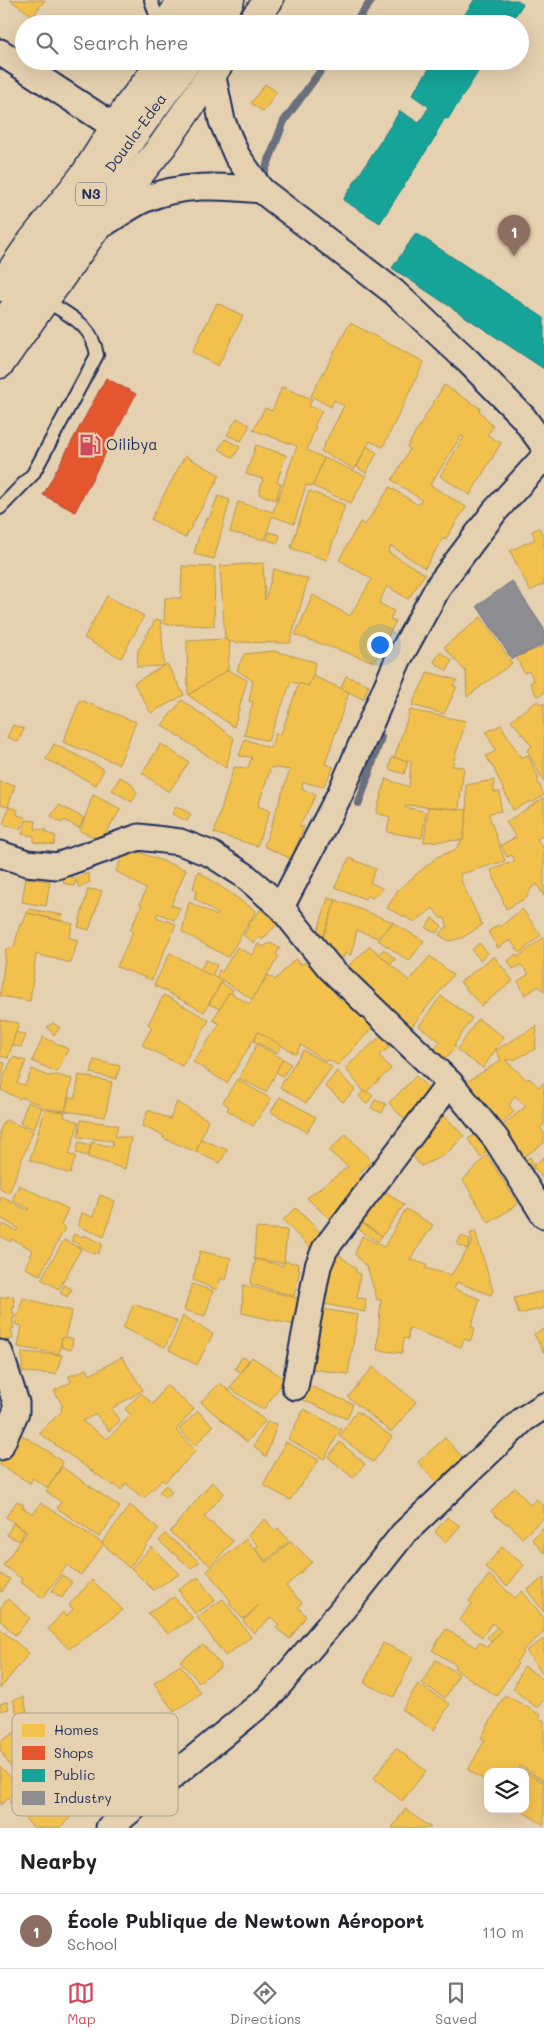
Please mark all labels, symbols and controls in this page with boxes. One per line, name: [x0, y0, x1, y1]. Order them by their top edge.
search box: [15, 15, 529, 70]
icon: search: [33, 29, 61, 57]
text: Search here: [73, 30, 189, 55]
street label: Douala-Edea: [100, 89, 171, 176]
road number: N3: [76, 182, 106, 205]
pin: 1: [498, 215, 530, 256]
fuel station icon: Oilibya: [77, 432, 103, 458]
place label: Oilibya: [106, 434, 158, 454]
your location: [367, 632, 393, 658]
legend: [12, 1713, 178, 1816]
text: Homes: [54, 1720, 99, 1739]
text: Shops: [54, 1743, 94, 1762]
text: Public: [54, 1765, 95, 1784]
map controls: [484, 1768, 529, 1813]
button: layers: [484, 1768, 529, 1813]
text: Industry: [54, 1788, 112, 1807]
text: Nearby: [20, 1847, 97, 1874]
text: École Publique de Newtown Aéroport: [67, 1908, 424, 1933]
text: 1: [32, 1921, 40, 1942]
text: 110 m: [482, 1921, 524, 1942]
text: School: [67, 1933, 117, 1954]
tab: Map: [67, 1979, 96, 2028]
tab: Directions: [230, 1979, 301, 2028]
tab: Saved: [435, 1979, 477, 2028]

